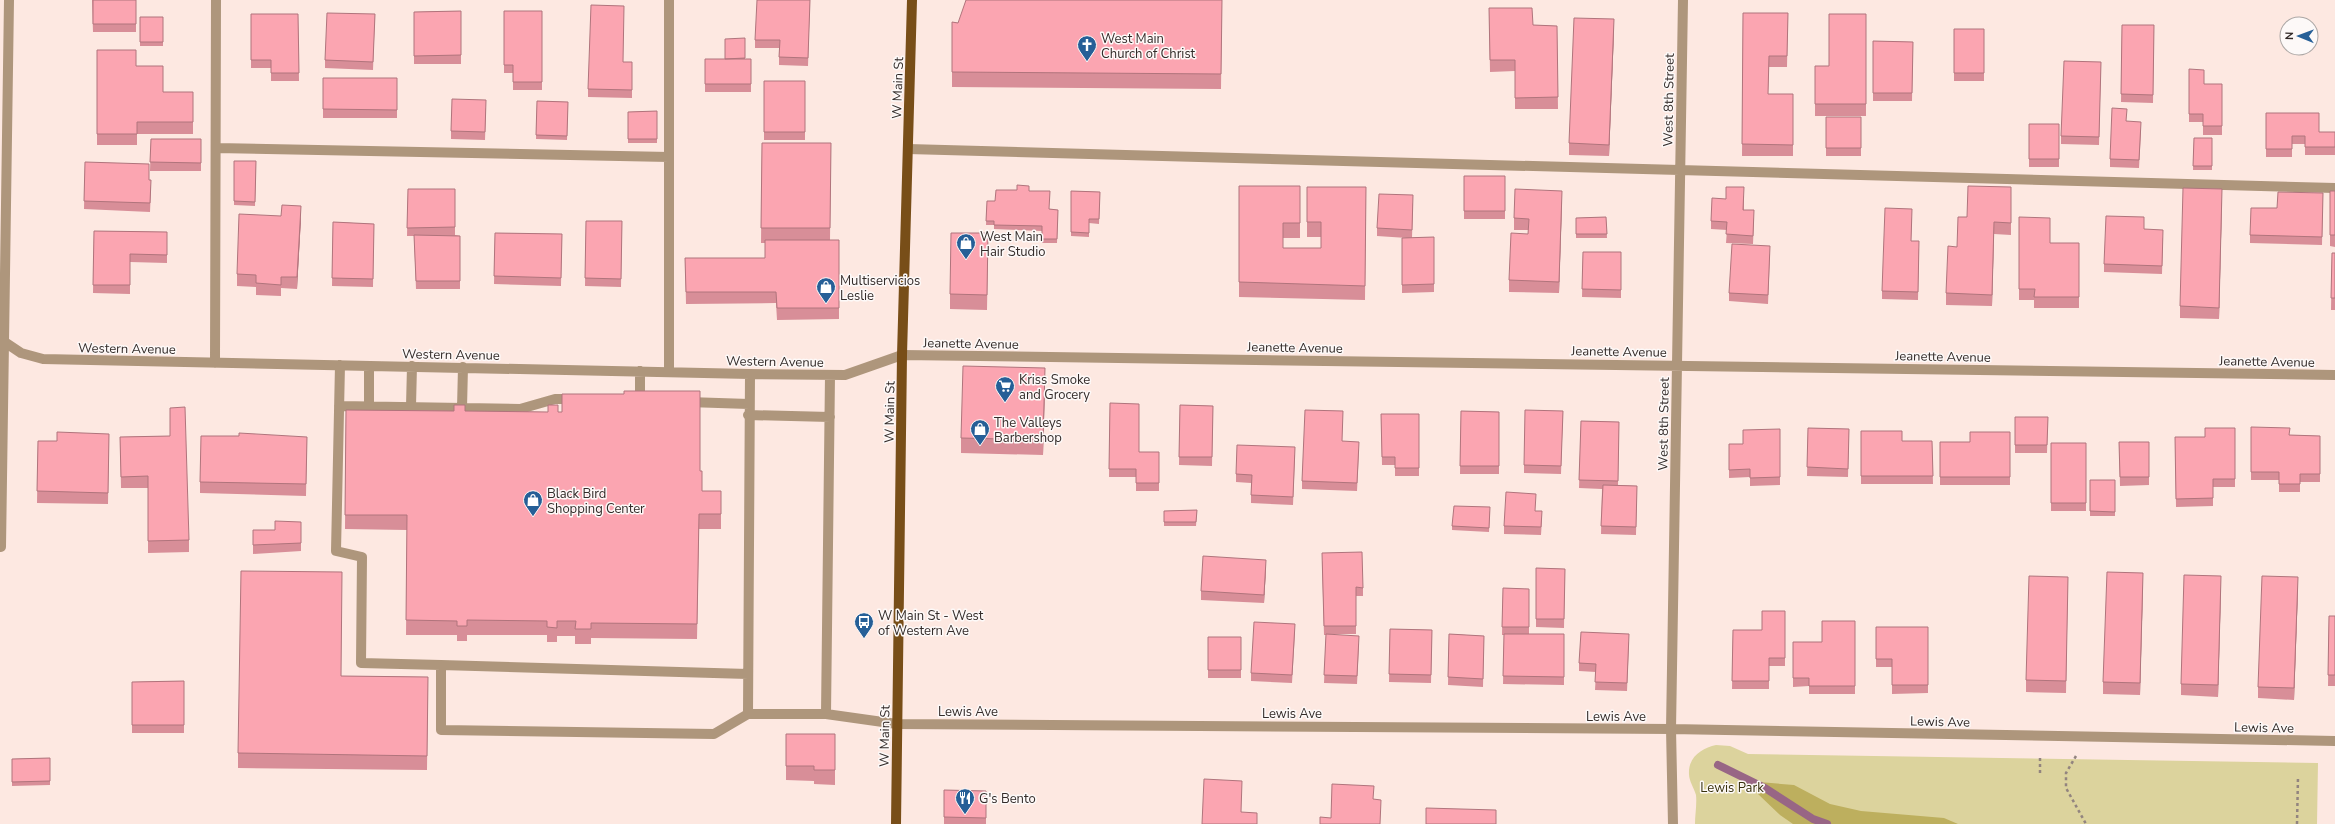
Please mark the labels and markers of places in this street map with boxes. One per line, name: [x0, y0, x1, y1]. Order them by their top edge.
place label: West Main Church of Christ: [1101, 30, 1196, 63]
church icon: West Main Church of Christ: [1076, 34, 1098, 62]
place label: West Main Hair Studio: [980, 228, 1045, 261]
shop icon: West Main Hair Studio: [955, 232, 977, 260]
place label: Multiservicios Leslie: [840, 272, 920, 305]
shop icon: Multiservicios Leslie: [815, 276, 837, 304]
place label: Kriss Smoke and Grocery: [1019, 371, 1090, 404]
supermarket icon: Kriss Smoke and Grocery: [994, 375, 1016, 403]
place label: The Valleys Barbershop: [994, 414, 1062, 447]
shop icon: The Valleys Barbershop: [969, 418, 991, 446]
place label: Black Bird Shopping Center: [547, 485, 645, 518]
shop icon: Black Bird Shopping Center: [522, 489, 544, 517]
place label: W Main St - West of Western Ave: [878, 607, 984, 640]
bus stop icon: W Main St - West of Western Ave: [853, 611, 875, 639]
restaurant icon: G's Bento: [954, 787, 976, 815]
place label: G's Bento: [979, 790, 1036, 808]

